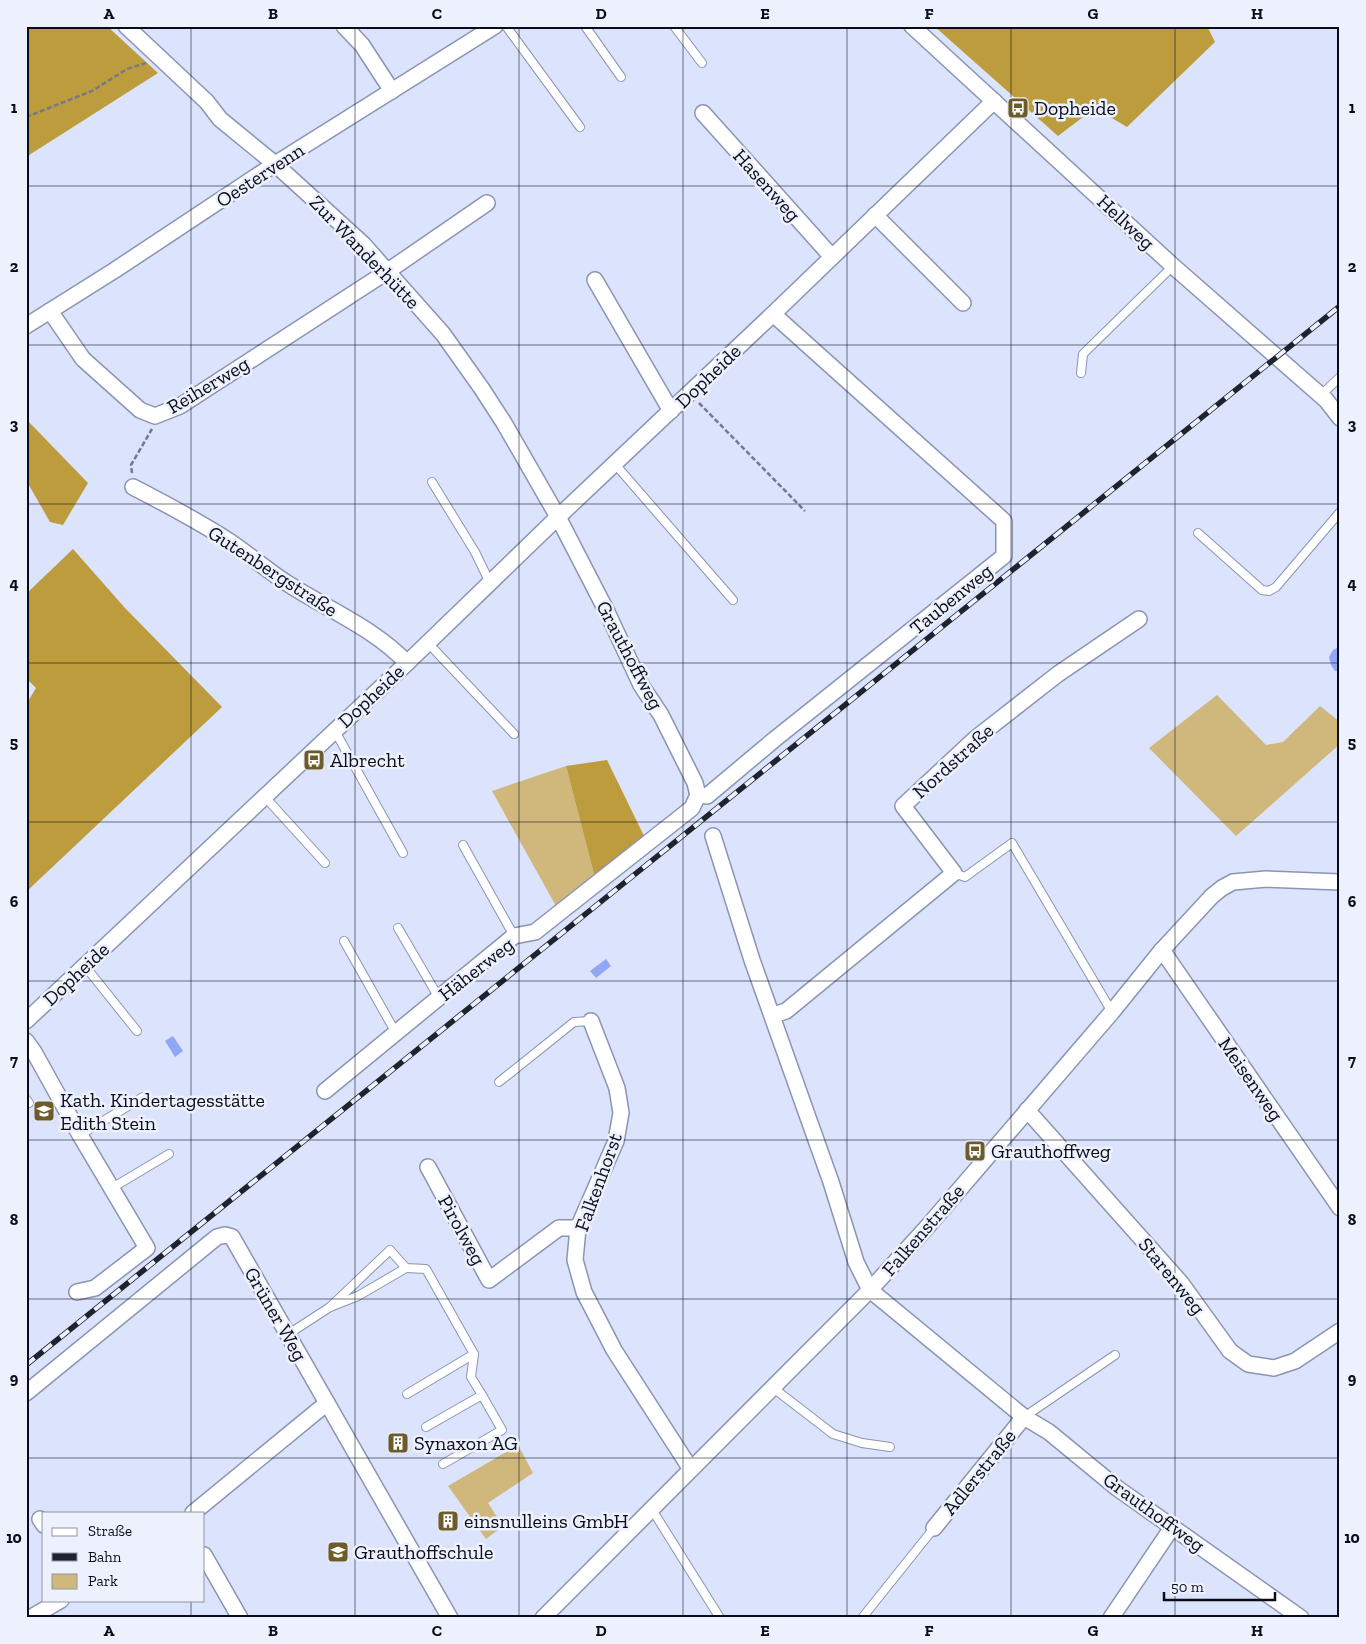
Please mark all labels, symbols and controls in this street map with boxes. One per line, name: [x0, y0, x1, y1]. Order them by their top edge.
text: A: [104, 4, 115, 23]
text: B: [268, 4, 278, 23]
text: C: [432, 4, 442, 23]
text: D: [595, 4, 607, 23]
text: E: [760, 4, 770, 23]
text: F: [924, 4, 934, 23]
text: G: [1088, 4, 1099, 23]
text: H: [1251, 4, 1263, 23]
bus stop icon: Dopheide: [1006, 96, 1030, 120]
place label: Dopheide: [1034, 96, 1116, 120]
text: 1: [11, 98, 18, 117]
text: 1: [1349, 98, 1356, 117]
street label: Oestervenn: [211, 137, 309, 212]
street label: Hasenweg: [728, 144, 806, 226]
street label: Hellweg: [1092, 189, 1160, 255]
street label: Zur Wanderhütte: [305, 190, 425, 314]
text: 2: [10, 257, 19, 276]
text: 2: [1348, 257, 1357, 276]
street label: Dopheide: [670, 339, 746, 413]
street label: Reiherweg: [163, 351, 253, 419]
text: 3: [10, 415, 19, 434]
text: 3: [1348, 415, 1357, 434]
street label: Gutenbergstraße: [204, 520, 342, 622]
street label: Taubenweg: [905, 558, 997, 640]
text: 4: [9, 574, 19, 593]
text: 4: [1347, 574, 1357, 593]
street label: Grauthoffweg: [591, 596, 669, 714]
street label: Dopheide: [333, 659, 409, 733]
street label: Nordstraße: [908, 718, 998, 804]
text: 5: [10, 733, 18, 752]
text: 5: [1348, 733, 1356, 752]
bus stop icon: Albrecht: [302, 748, 326, 772]
place label: Albrecht: [330, 748, 405, 772]
text: 6: [10, 892, 19, 911]
text: 6: [1348, 892, 1357, 911]
street label: Häherweg: [434, 932, 518, 1006]
street label: Dopheide: [38, 937, 114, 1011]
street label: Meisenweg: [1213, 1032, 1289, 1126]
text: 7: [10, 1051, 18, 1070]
text: 7: [1348, 1051, 1356, 1070]
place label: Kath. Kindertagesstätte Edith Stein: [60, 1088, 265, 1135]
school or university icon: Kath. Kindertagesstätte Edith Stein: [32, 1099, 56, 1123]
street label: Falkenhorst: [569, 1129, 627, 1234]
bus stop icon: Grauthoffweg: [963, 1139, 987, 1163]
place label: Grauthoffweg: [991, 1139, 1111, 1163]
street label: Falkenstraße: [877, 1179, 969, 1281]
street label: Pirolweg: [433, 1191, 491, 1269]
text: 8: [10, 1210, 19, 1229]
text: 8: [1348, 1210, 1357, 1229]
street label: Starenweg: [1134, 1233, 1210, 1319]
street label: Grüner Weg: [240, 1263, 313, 1365]
text: 9: [10, 1369, 19, 1388]
text: 9: [1348, 1369, 1357, 1388]
street label: Adlerstraße: [937, 1424, 1021, 1520]
building icon: Synaxon AG: [386, 1431, 410, 1455]
place label: Synaxon AG: [414, 1431, 518, 1455]
street label: Grauthoffweg: [1099, 1467, 1210, 1557]
building icon: einsnulleins GmbH: [436, 1509, 460, 1533]
place label: einsnulleins GmbH: [464, 1509, 629, 1533]
legend: [42, 1512, 205, 1602]
text: Straße: [88, 1522, 132, 1540]
text: 10: [6, 1528, 22, 1547]
text: 10: [1344, 1528, 1360, 1547]
school or university icon: Grauthoffschule: [326, 1540, 350, 1564]
place label: Grauthoffschule: [354, 1540, 493, 1564]
text: Bahn: [88, 1548, 122, 1566]
scale bar: [1164, 1569, 1275, 1601]
text: Park: [88, 1572, 118, 1590]
text: 50 m: [1171, 1578, 1204, 1596]
text: A: [104, 1621, 115, 1640]
text: B: [268, 1621, 278, 1640]
text: C: [432, 1621, 442, 1640]
text: D: [595, 1621, 607, 1640]
text: E: [760, 1621, 770, 1640]
text: F: [924, 1621, 934, 1640]
text: G: [1088, 1621, 1099, 1640]
text: H: [1251, 1621, 1263, 1640]

